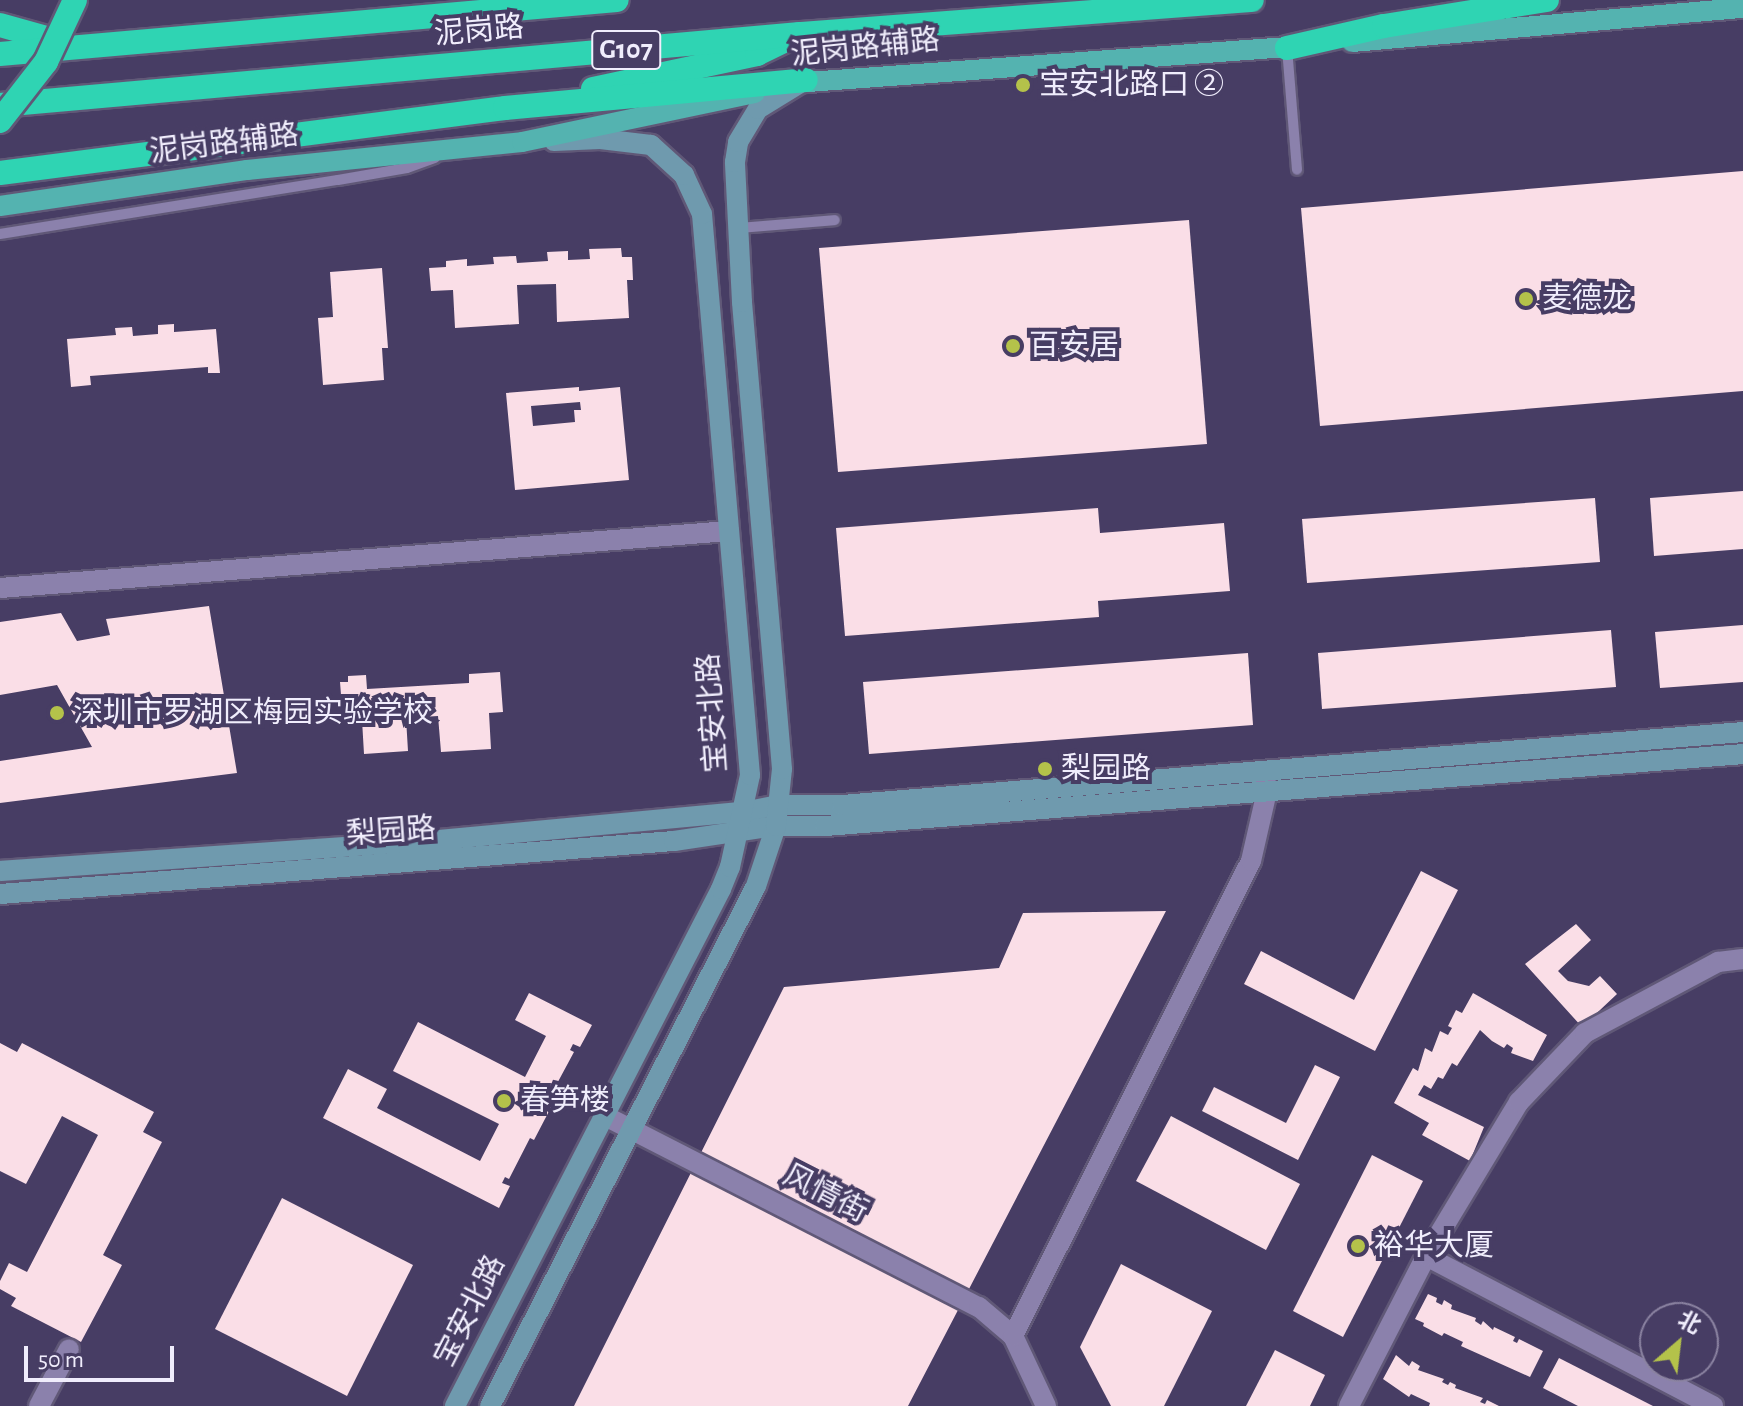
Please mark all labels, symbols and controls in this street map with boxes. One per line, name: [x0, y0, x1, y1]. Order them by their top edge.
street label: 泥岗路: [433, 9, 525, 53]
street label: 泥岗路辅路: [789, 22, 941, 74]
road number: G107: [590, 26, 662, 74]
place label: 宝安北路口 ②: [1039, 67, 1224, 103]
marker: 宝安北路口 ②: [1014, 76, 1032, 94]
street label: 泥岗路辅路: [147, 117, 301, 171]
place label: 麦德龙: [1542, 281, 1632, 317]
marker: 麦德龙: [1517, 290, 1535, 308]
place label: 百安居: [1029, 328, 1119, 364]
marker: 百安居: [1004, 337, 1022, 355]
street label: 宝安北路: [691, 652, 735, 774]
place label: 深圳市罗湖区梅园实验学校: [73, 695, 433, 731]
marker: 深圳市罗湖区梅园实验学校: [48, 704, 66, 722]
place label: 梨园路: [1061, 751, 1151, 787]
marker: 梨园路: [1036, 760, 1054, 778]
street label: 梨园路: [345, 811, 437, 853]
place label: 春笋楼: [520, 1083, 610, 1119]
marker: 春笋楼: [495, 1092, 513, 1110]
street label: 风情街: [777, 1158, 873, 1230]
place label: 裕华大厦: [1374, 1228, 1494, 1264]
marker: 裕华大厦: [1349, 1237, 1367, 1255]
street label: 宝安北路: [427, 1249, 513, 1373]
north arrow: [1639, 1302, 1719, 1382]
text: 北: [1674, 1308, 1704, 1337]
scale bar: [28, 1330, 178, 1380]
text: 50 m: [38, 1348, 84, 1372]

